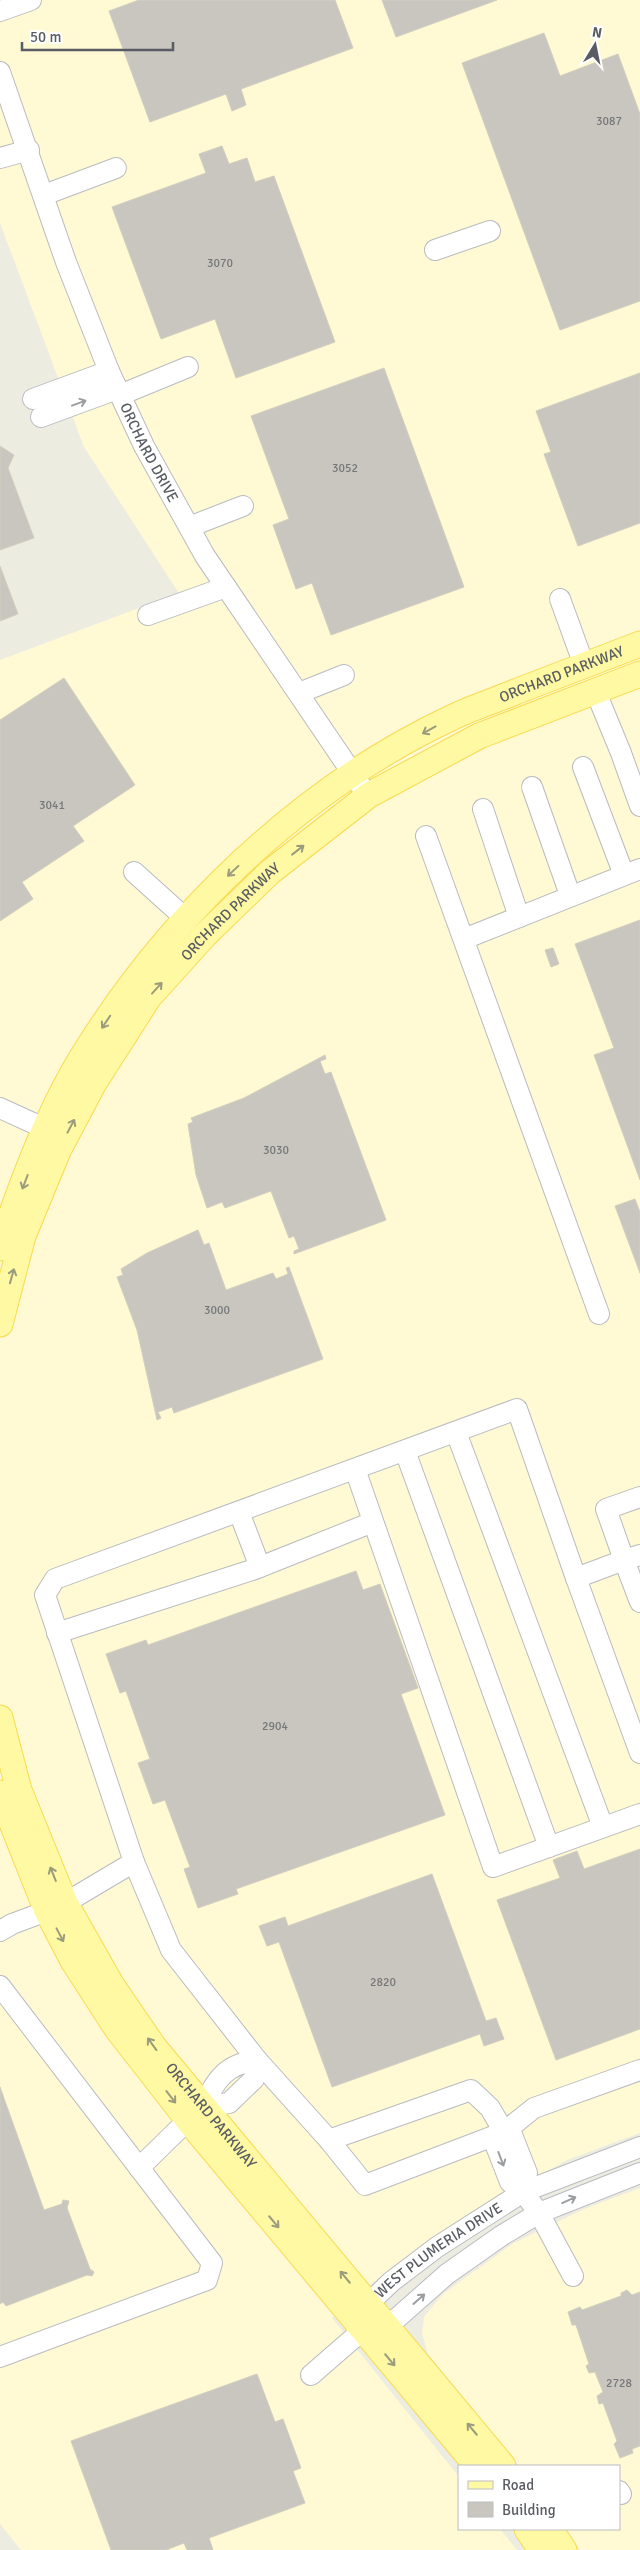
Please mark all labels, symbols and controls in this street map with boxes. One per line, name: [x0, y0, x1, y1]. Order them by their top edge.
scale bar: [22, 20, 174, 52]
north arrow: [570, 20, 620, 70]
text: N: [591, 23, 603, 42]
text: 50 m: [30, 28, 61, 46]
house number: 3087: [596, 114, 622, 129]
house number: 3070: [207, 256, 233, 271]
one-way arrow: [71, 398, 86, 407]
street label: ORCHARD DRIVE: [116, 400, 182, 505]
house number: 3052: [332, 461, 358, 476]
street label: ORCHARD PARKWAY: [497, 642, 627, 706]
one-way arrow: [422, 725, 437, 735]
house number: 3041: [39, 798, 65, 813]
one-way arrow: [291, 845, 304, 856]
street label: ORCHARD PARKWAY: [177, 858, 284, 964]
one-way arrow: [227, 865, 240, 877]
one-way arrow: [151, 981, 163, 994]
one-way arrow: [101, 1014, 111, 1028]
one-way arrow: [67, 1119, 77, 1133]
house number: 3030: [263, 1143, 289, 1158]
one-way arrow: [20, 1174, 29, 1189]
one-way arrow: [7, 1269, 17, 1285]
house number: 3000: [204, 1303, 230, 1318]
house number: 2904: [262, 1719, 288, 1734]
one-way arrow: [48, 1867, 57, 1882]
one-way arrow: [55, 1927, 65, 1942]
house number: 2820: [370, 1975, 396, 1990]
one-way arrow: [147, 2037, 157, 2051]
street label: ORCHARD PARKWAY: [162, 2059, 261, 2172]
one-way arrow: [165, 2091, 176, 2104]
one-way arrow: [497, 2151, 506, 2166]
one-way arrow: [561, 2195, 576, 2205]
street label: WEST PLUMERIA DRIVE: [371, 2199, 505, 2302]
one-way arrow: [269, 2216, 280, 2229]
one-way arrow: [340, 2271, 351, 2284]
one-way arrow: [413, 2293, 426, 2304]
one-way arrow: [384, 2354, 396, 2367]
house number: 2728: [606, 2376, 632, 2391]
one-way arrow: [466, 2423, 477, 2436]
legend: [458, 2465, 620, 2530]
text: Road: [502, 2476, 534, 2494]
text: Building: [502, 2501, 556, 2519]

